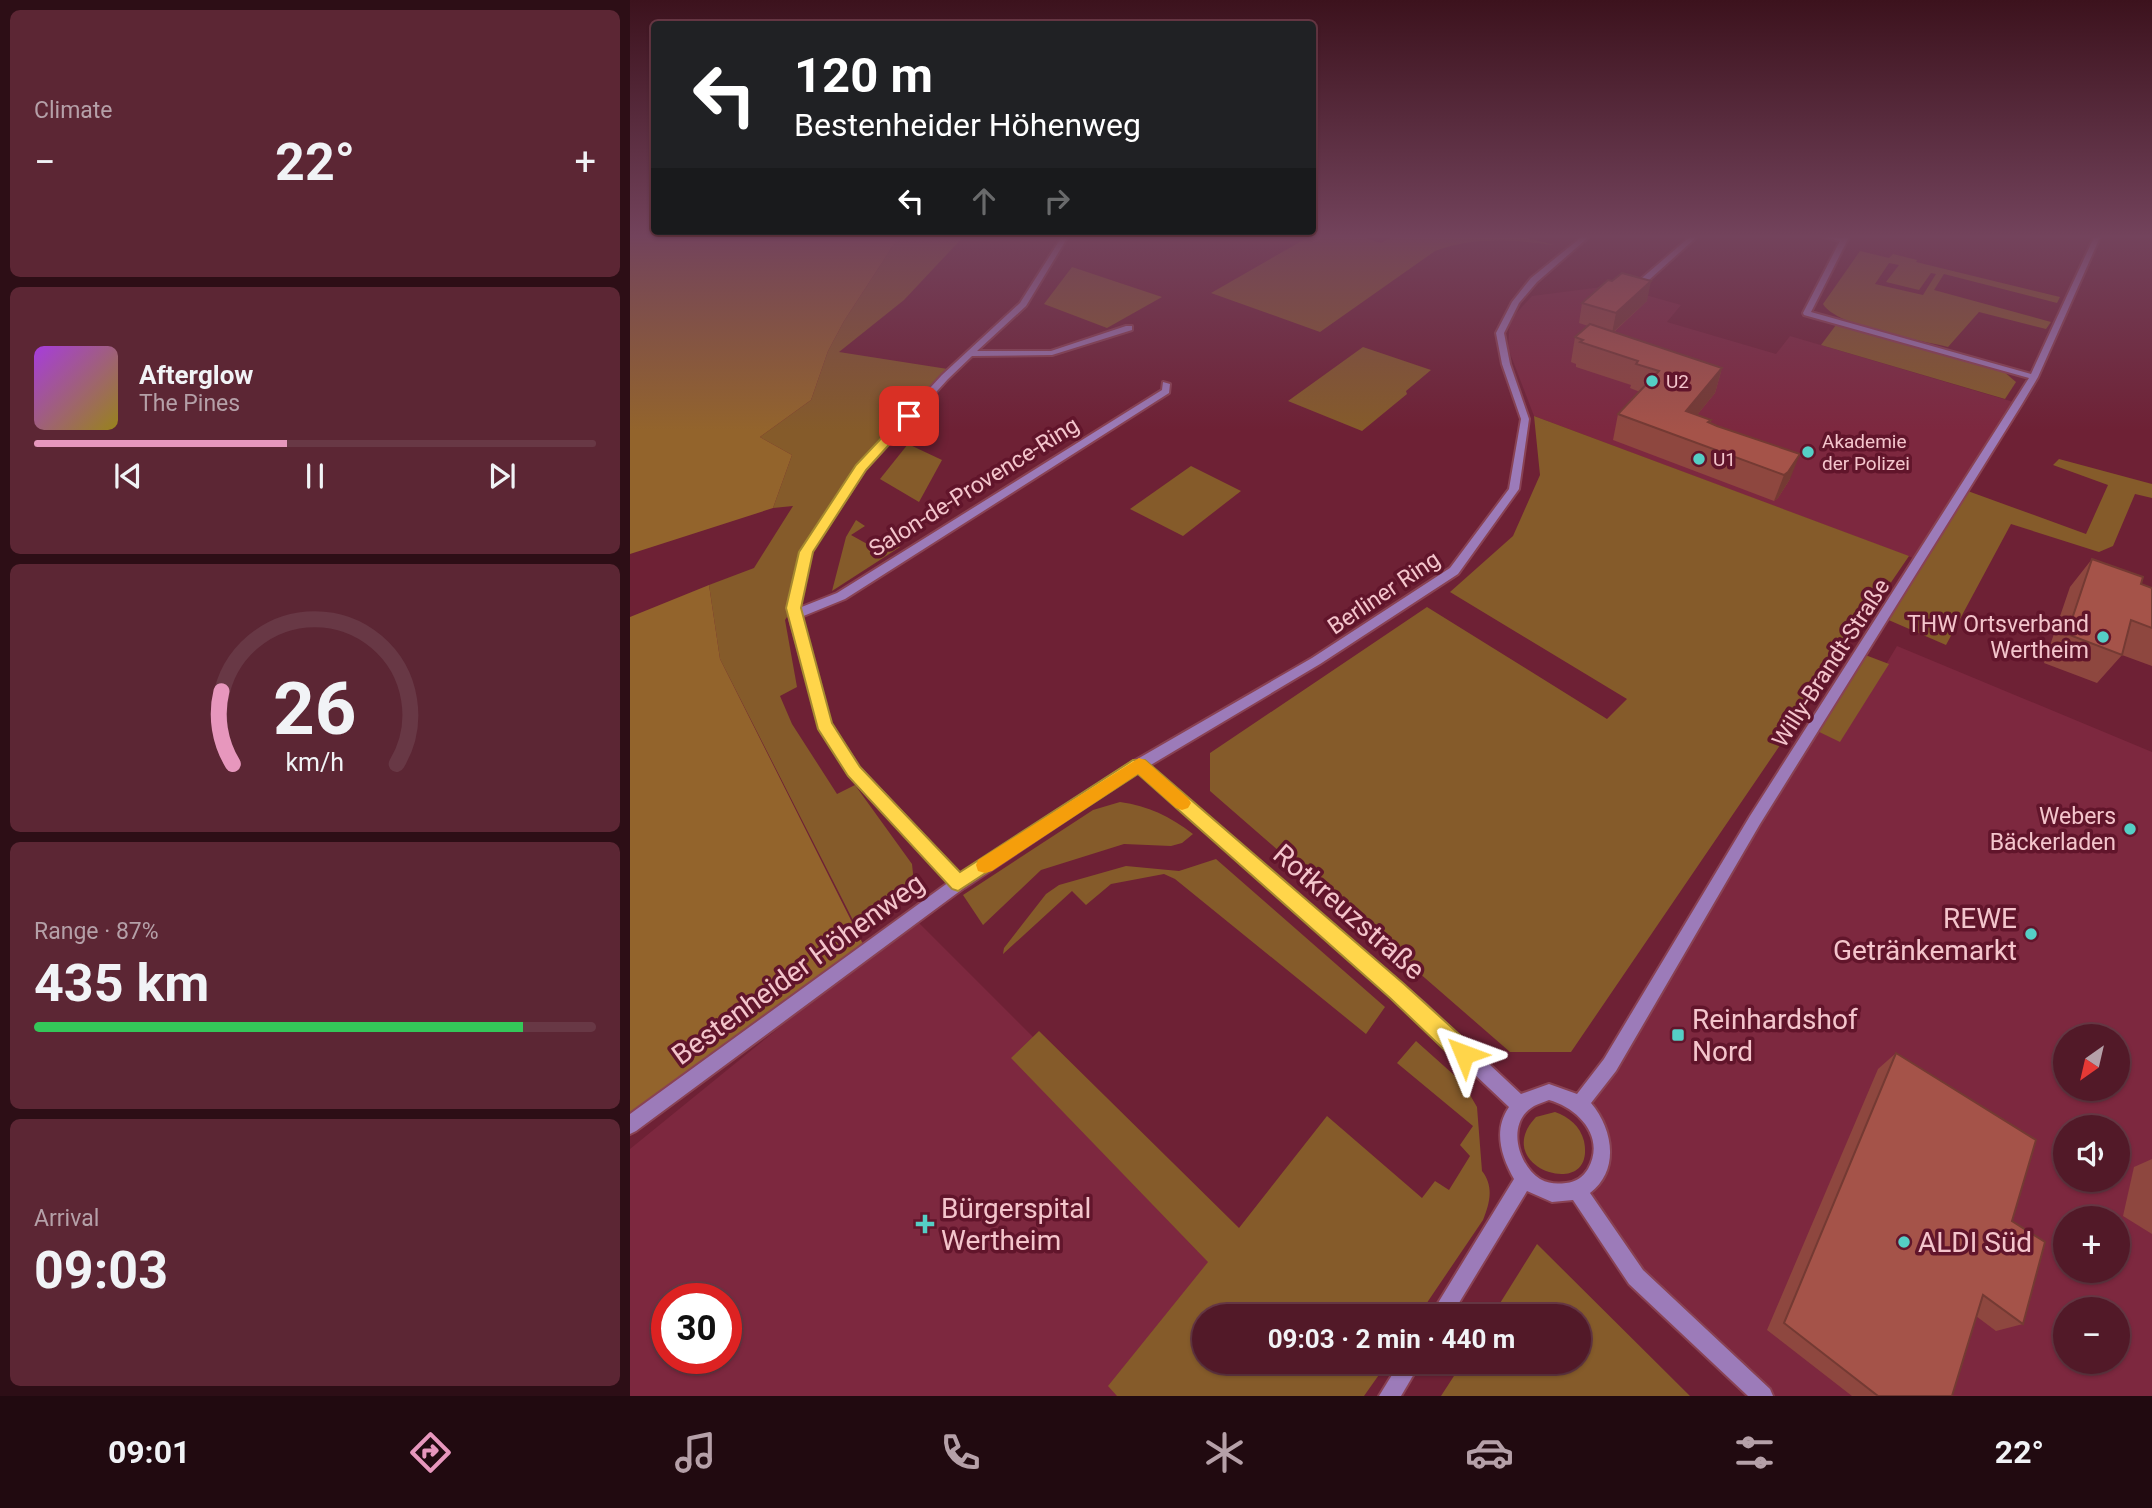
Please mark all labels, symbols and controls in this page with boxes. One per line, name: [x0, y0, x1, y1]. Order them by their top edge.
text: 120 m: [794, 47, 933, 104]
icon: left: [679, 49, 770, 140]
text: Climate: [34, 97, 113, 124]
text: Bestenheider Höhenweg: [794, 106, 1141, 144]
text: 22°: [275, 132, 355, 193]
text: −: [34, 140, 56, 184]
text: +: [574, 140, 596, 184]
icon: left: [892, 182, 930, 220]
icon: ahead: [965, 182, 1003, 220]
icon: right: [1038, 182, 1076, 220]
text: Afterglow: [139, 360, 253, 390]
place label: U2: [1666, 370, 1689, 393]
marker: U2: [1644, 373, 1660, 389]
pin: [879, 386, 939, 446]
text: The Pines: [139, 390, 240, 417]
icon: arrive: [890, 397, 928, 435]
street label: Salon-de-Provence-Ring: [864, 411, 1084, 563]
place label: Akademie der Polizei: [1822, 430, 1910, 475]
marker: Akademie der Polizei: [1800, 444, 1816, 460]
place label: U1: [1713, 448, 1736, 471]
marker: U1: [1691, 451, 1707, 467]
icon: previous: [109, 457, 147, 495]
icon: pause: [296, 457, 334, 495]
icon: next: [483, 457, 521, 495]
street label: Berliner Ring: [1323, 546, 1445, 640]
street label: Willy-Brandt-Straße: [1767, 574, 1895, 752]
place label: THW Ortsverband Wertheim: [1907, 611, 2089, 664]
marker: THW Ortsverband Wertheim: [2095, 629, 2111, 645]
text: 26: [273, 666, 357, 752]
text: km/h: [286, 748, 344, 777]
place label: Webers Bäckerladen: [1990, 803, 2116, 856]
marker: Webers Bäckerladen: [2122, 821, 2138, 837]
street label: Rotkreuzstraße: [1267, 837, 1431, 987]
street label: Bestenheider Höhenweg: [665, 866, 931, 1072]
place label: REWE Getränkemarkt: [1833, 902, 2017, 967]
text: Range · 87%: [34, 918, 159, 945]
marker: REWE Getränkemarkt: [2023, 926, 2039, 942]
text: 435 km: [34, 953, 209, 1014]
place label: Reinhardshof Nord: [1692, 1003, 1858, 1068]
position arrow: [1427, 1017, 1501, 1091]
north arrow: [2053, 1024, 2130, 1101]
map controls: [2053, 1024, 2130, 1374]
marker: Reinhardshof Nord: [1670, 1027, 1686, 1043]
button: sound: [2053, 1115, 2130, 1192]
place label: Bürgerspital Wertheim: [941, 1192, 1091, 1257]
text: Arrival: [34, 1205, 99, 1232]
button: +: [2053, 1206, 2130, 1283]
marker: Bürgerspital Wertheim: [915, 1214, 935, 1234]
place label: ALDI Süd: [1918, 1226, 2032, 1259]
marker: ALDI Süd: [1896, 1234, 1912, 1250]
text: 09:03: [34, 1240, 168, 1301]
speed limit sign: 30: [651, 1283, 742, 1374]
button: −: [2053, 1297, 2130, 1374]
text: 09:03 · 2 min · 440 m: [1268, 1324, 1515, 1354]
icon: directions: [406, 1428, 455, 1477]
icon: music: [671, 1428, 720, 1477]
icon: phone: [936, 1428, 985, 1477]
icon: climate: [1200, 1428, 1249, 1477]
icon: car: [1465, 1428, 1514, 1477]
icon: filters: [1730, 1428, 1779, 1477]
text: 09:01: [108, 1433, 190, 1471]
text: 22°: [1995, 1433, 2044, 1471]

